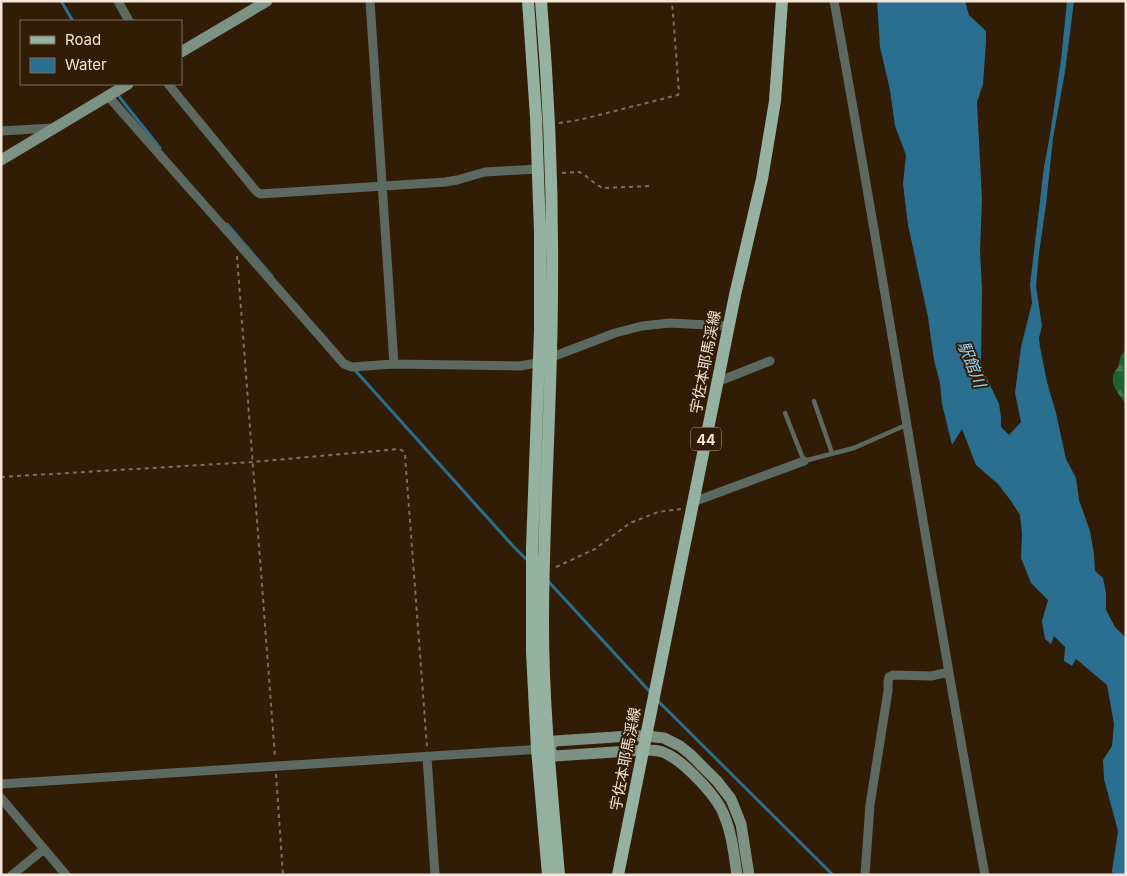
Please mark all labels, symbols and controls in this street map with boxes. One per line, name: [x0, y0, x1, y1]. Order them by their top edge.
legend: [20, 20, 182, 85]
text: Road: [65, 30, 101, 49]
text: Water: [65, 55, 107, 74]
street label: 宇佐本耶馬渓線: [686, 309, 724, 415]
water label: 駅館川: [954, 338, 991, 392]
road number: 44: [691, 428, 721, 450]
street label: 宇佐本耶馬渓線: [606, 706, 644, 812]

